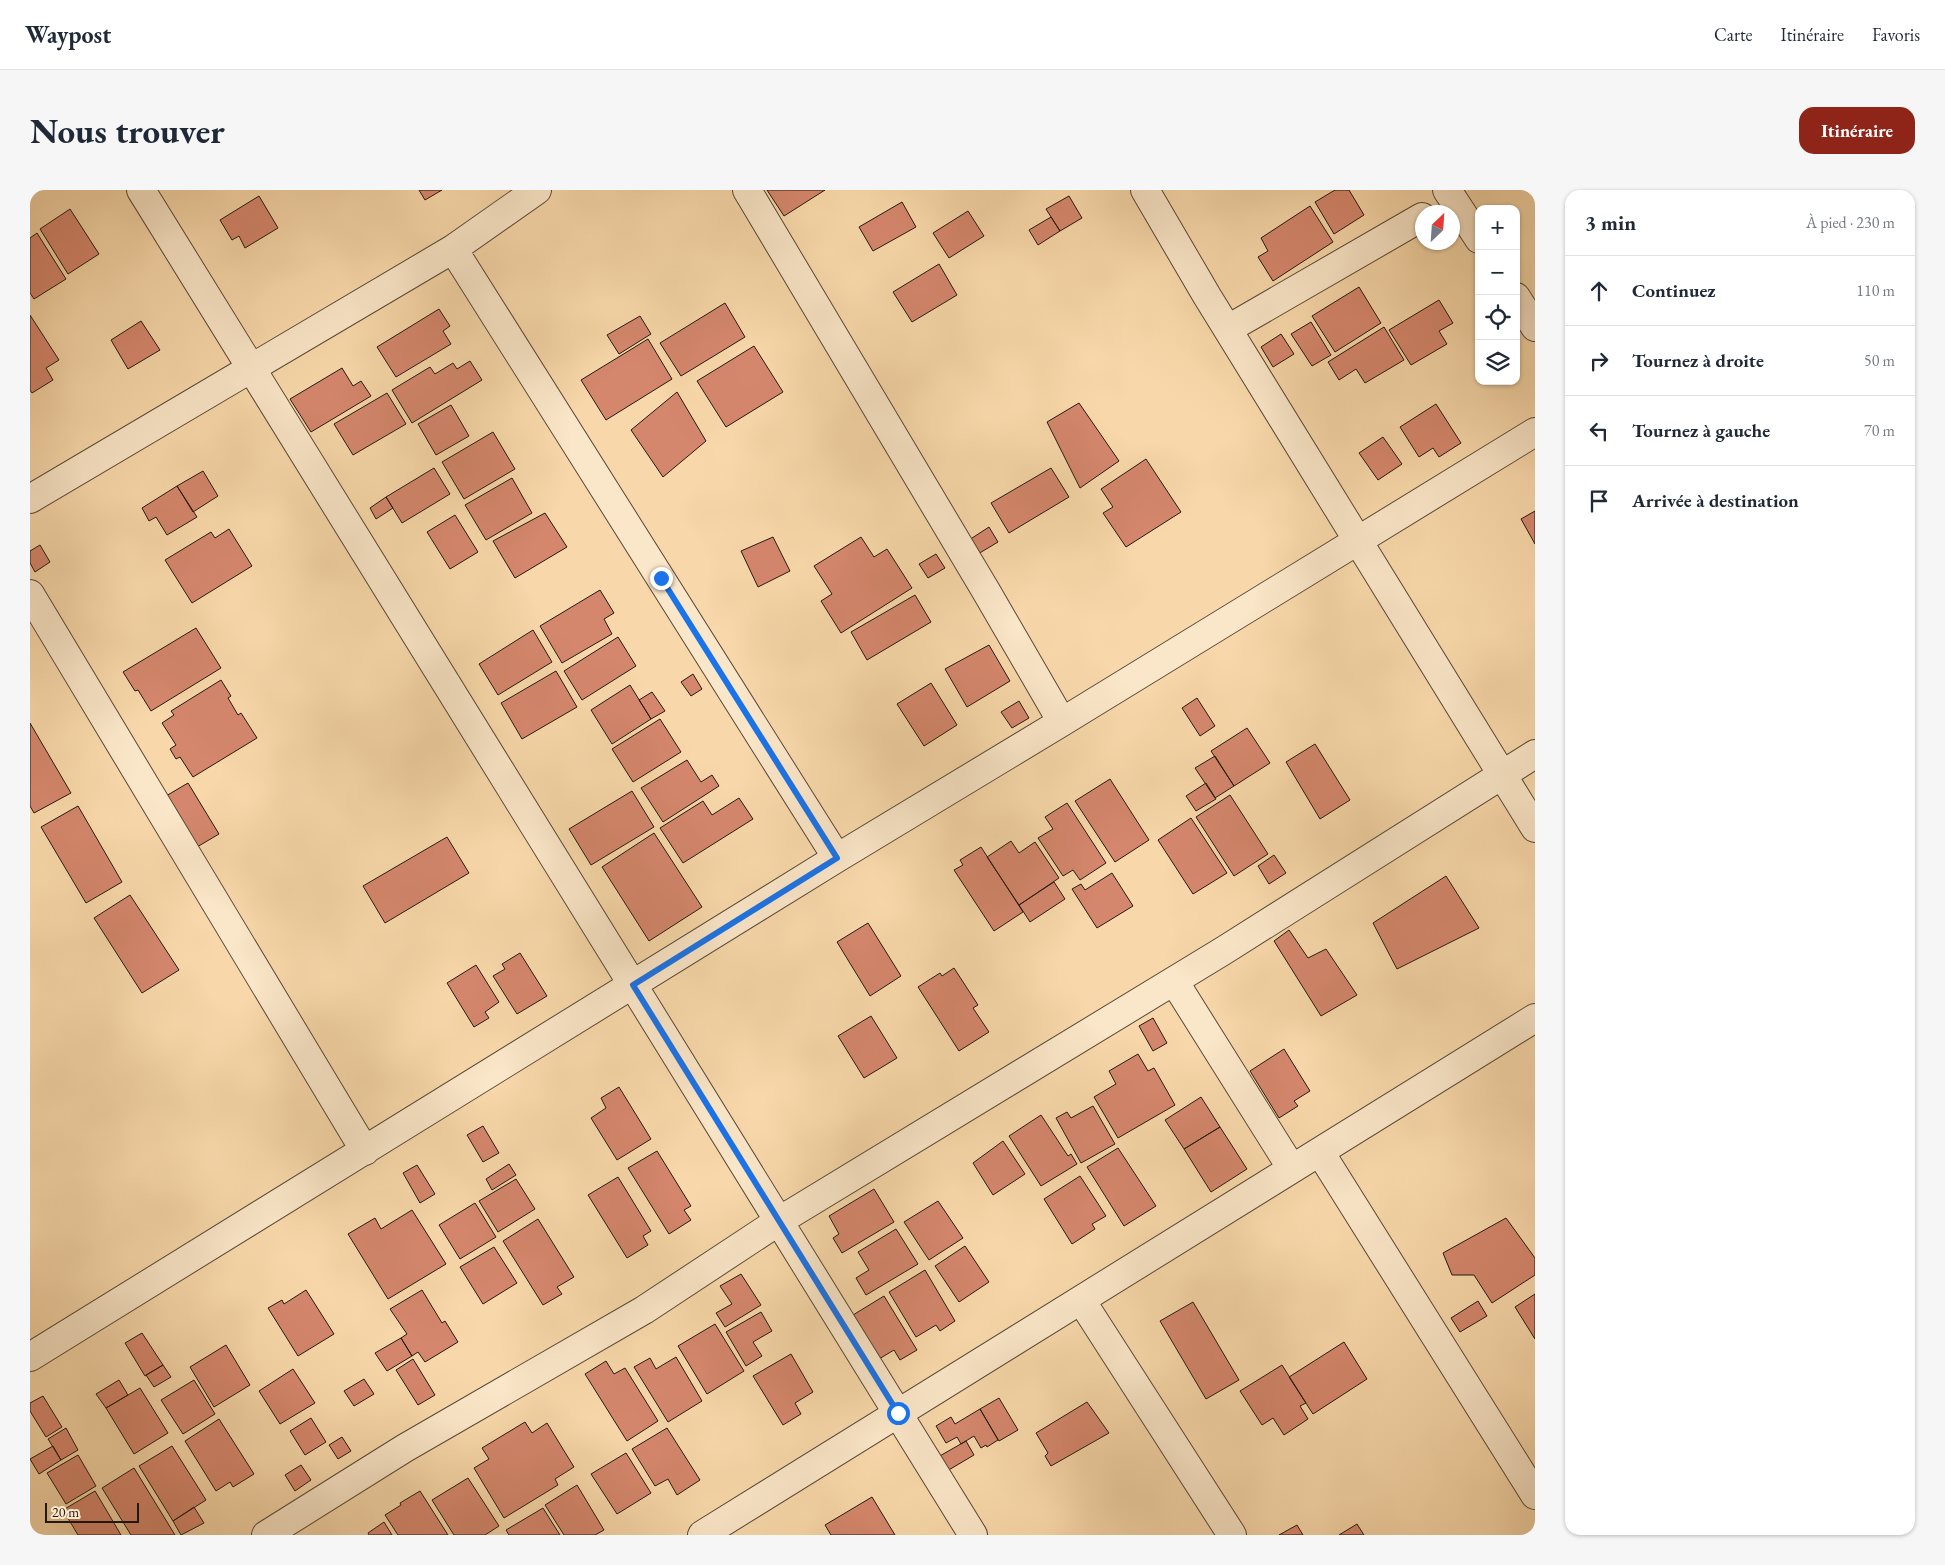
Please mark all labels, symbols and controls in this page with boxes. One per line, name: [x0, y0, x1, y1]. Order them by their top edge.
text: Waypost: [25, 19, 111, 50]
text: Carte: [1714, 23, 1753, 46]
text: Itinéraire: [1781, 23, 1844, 46]
text: Favoris: [1872, 23, 1920, 46]
button: Itinéraire: [1799, 107, 1915, 154]
text: Nous trouver: [30, 108, 225, 153]
north arrow: [1415, 205, 1460, 250]
map controls: [1475, 205, 1520, 385]
button: +: [1475, 205, 1520, 250]
text: 3 min: [1585, 209, 1636, 236]
text: À pied · 230 m: [1806, 212, 1895, 233]
button: −: [1475, 250, 1520, 295]
icon: ahead: [1585, 277, 1613, 305]
text: Continuez: [1632, 278, 1716, 303]
text: 110 m: [1856, 280, 1895, 301]
button: locate: [1475, 295, 1520, 340]
button: layers: [1475, 340, 1520, 385]
icon: right: [1585, 347, 1613, 375]
text: Tournez à droite: [1632, 348, 1764, 373]
text: 50 m: [1864, 350, 1895, 371]
icon: left: [1585, 417, 1613, 445]
text: Tournez à gauche: [1632, 418, 1770, 443]
text: 70 m: [1864, 420, 1895, 441]
icon: arrive: [1585, 487, 1613, 515]
text: Arrivée à destination: [1632, 488, 1799, 513]
route end: [650, 567, 673, 590]
route start: [887, 1402, 910, 1425]
scale bar: [45, 1500, 139, 1523]
text: 20 m: [52, 1503, 79, 1521]

